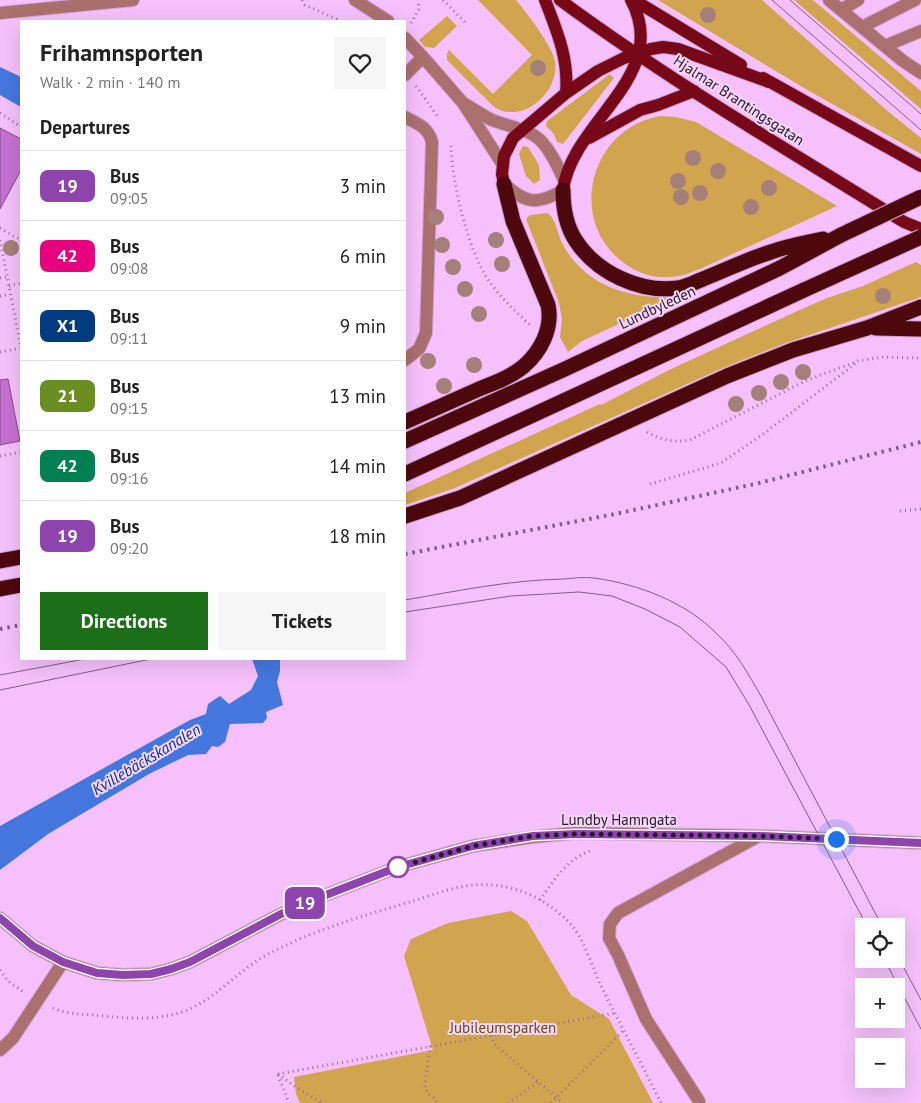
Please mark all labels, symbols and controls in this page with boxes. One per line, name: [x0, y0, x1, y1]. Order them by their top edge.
text: Frihamnsporten: [40, 37, 203, 68]
button: heart: [334, 37, 386, 89]
street label: Hjalmar Brantingsgatan: [670, 51, 808, 149]
text: Walk · 2 min · 140 m: [40, 72, 180, 92]
text: Departures: [40, 115, 130, 139]
text: Bus: [110, 164, 139, 188]
text: 19: [57, 174, 78, 197]
text: 3 min: [340, 174, 386, 198]
text: 09:05: [110, 188, 148, 208]
text: Bus: [110, 234, 139, 258]
text: 42: [57, 244, 78, 267]
text: 6 min: [340, 244, 386, 268]
text: 09:08: [110, 258, 148, 278]
street label: Lundbyleden: [616, 281, 698, 333]
text: Bus: [110, 304, 139, 328]
text: X1: [57, 314, 78, 337]
text: 9 min: [340, 314, 386, 338]
text: 09:11: [110, 328, 148, 348]
text: Bus: [110, 374, 139, 398]
text: 21: [57, 384, 78, 407]
text: 13 min: [329, 384, 386, 408]
text: 09:15: [110, 398, 148, 418]
text: Bus: [110, 444, 139, 468]
text: 42: [57, 454, 78, 477]
text: 14 min: [329, 454, 386, 478]
text: 09:16: [110, 468, 148, 488]
text: Bus: [110, 514, 139, 538]
text: 19: [57, 524, 78, 547]
text: 18 min: [329, 524, 386, 548]
text: 09:20: [110, 538, 148, 558]
button: Directions: [40, 592, 208, 650]
button: Tickets: [218, 592, 386, 650]
water label: Kvillebäckskanalen: [88, 719, 204, 799]
street label: Lundby Hamngata: [561, 810, 677, 829]
your location: [824, 827, 849, 852]
unlabelled marker: [387, 856, 409, 878]
line badge: 19: [282, 887, 328, 919]
text: 19: [295, 891, 315, 914]
map controls: [855, 918, 905, 1088]
button: locate: [855, 918, 905, 968]
button: +: [855, 978, 905, 1028]
park label: Jubileumsparken: [449, 1018, 556, 1037]
button: −: [855, 1038, 905, 1088]

